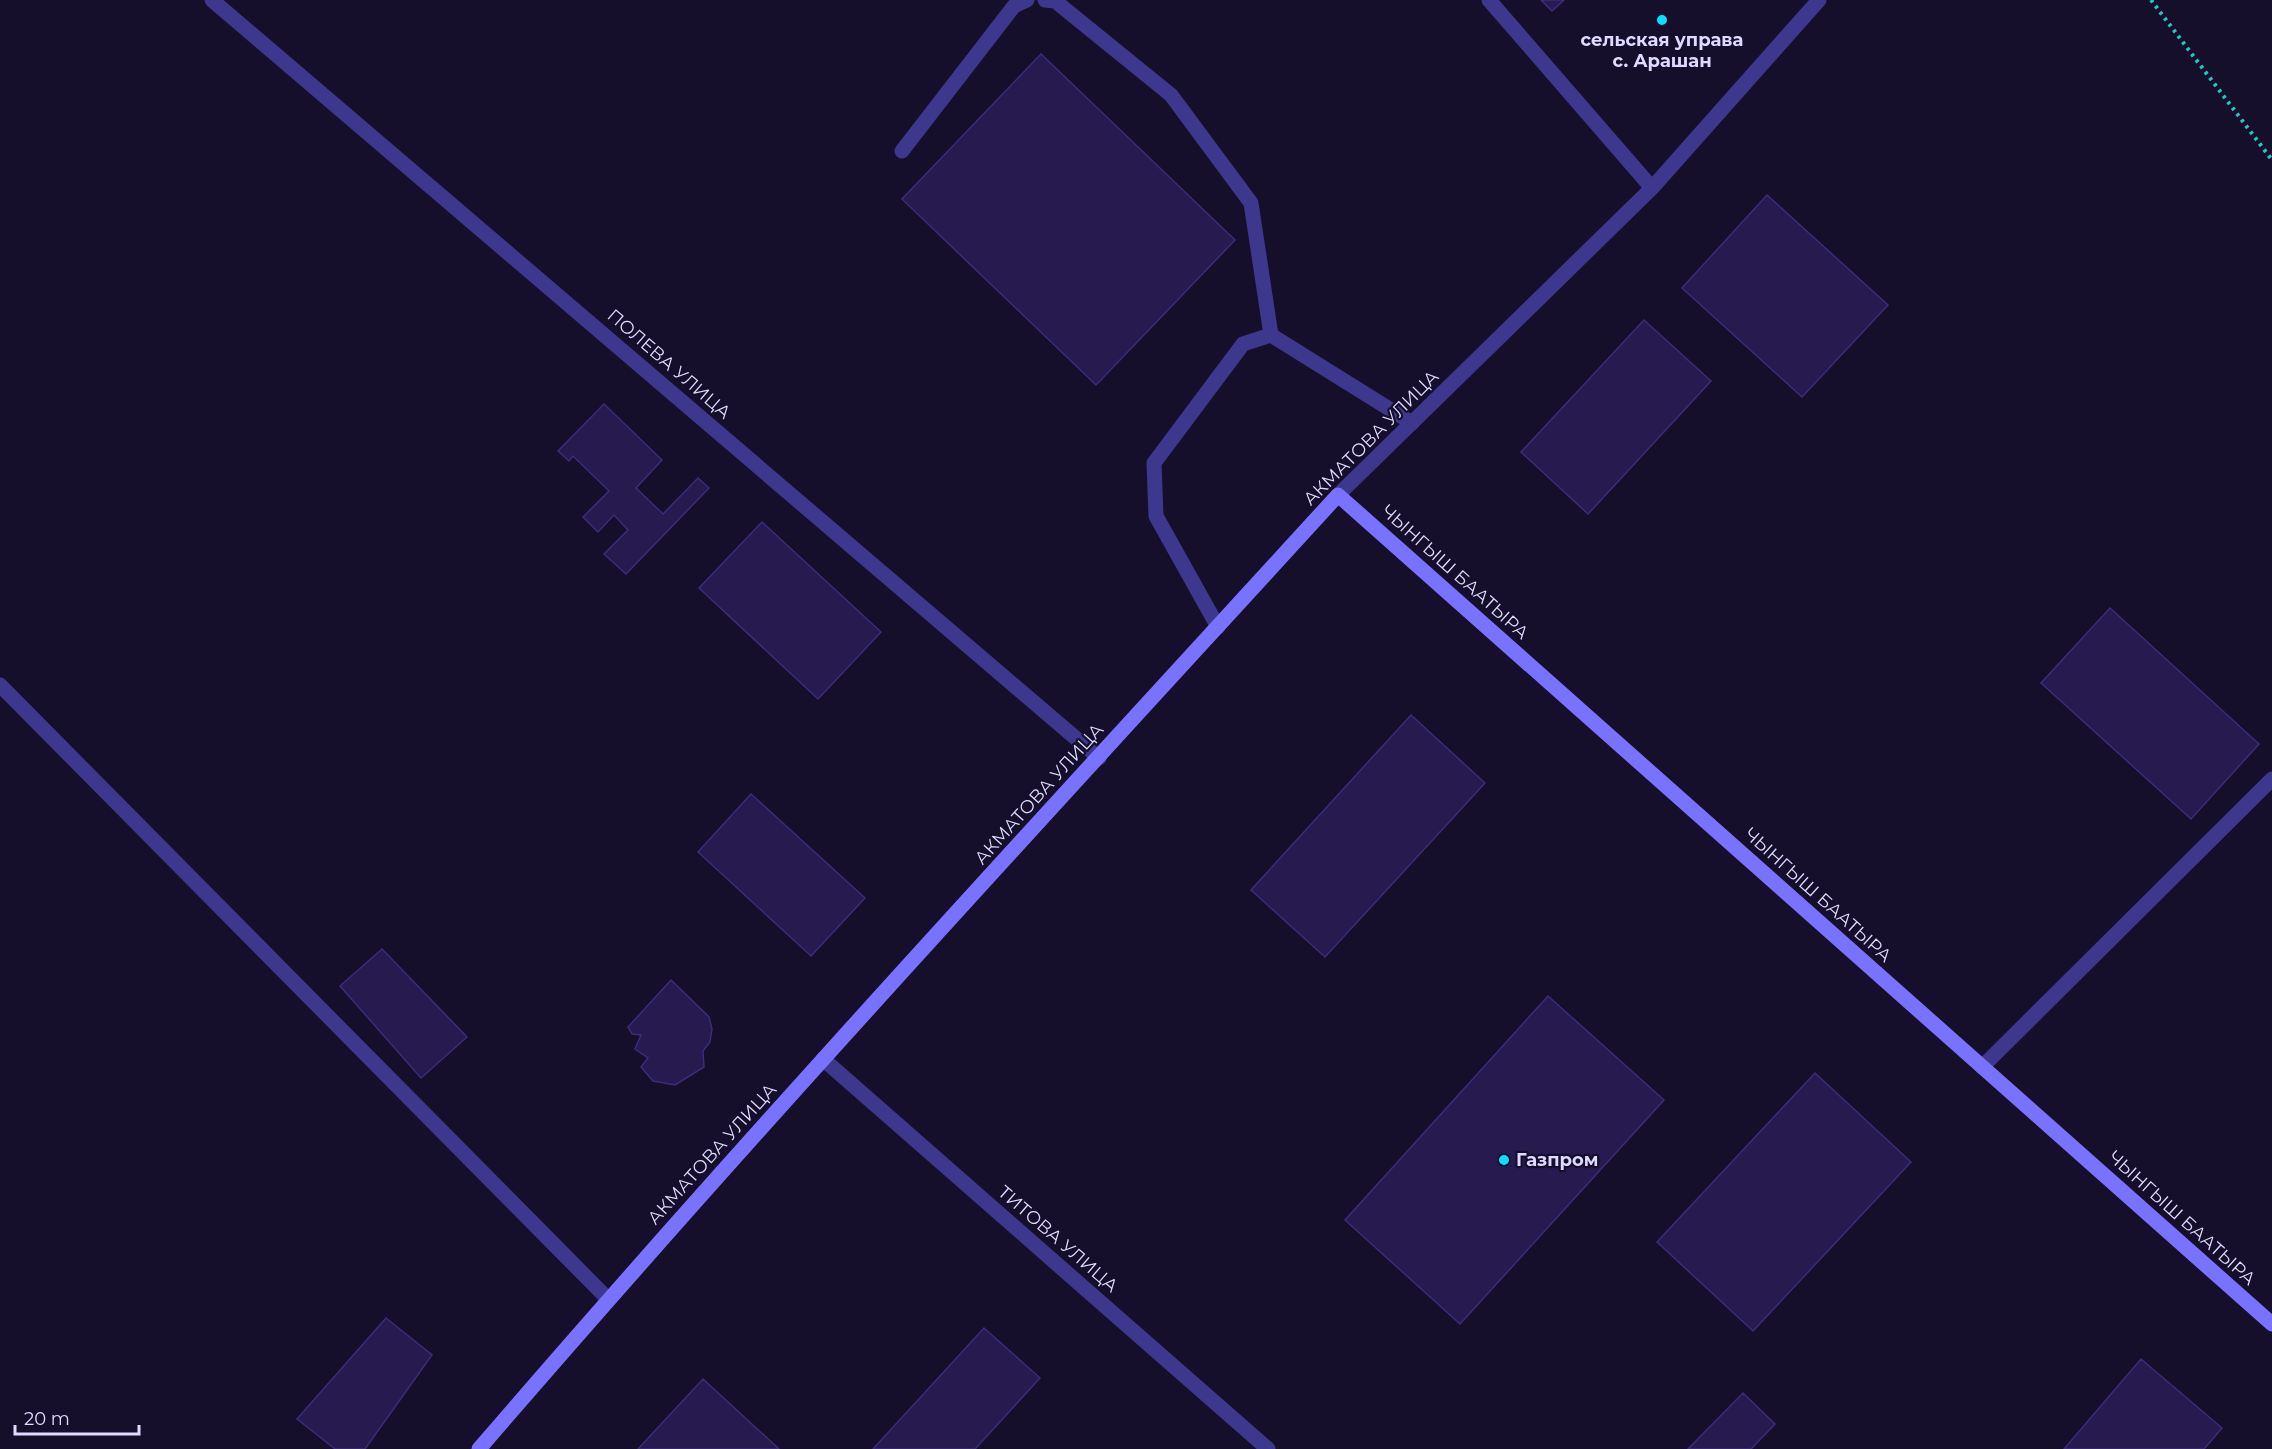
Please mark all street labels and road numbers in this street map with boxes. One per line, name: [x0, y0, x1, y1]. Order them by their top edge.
street label: ПОЛЕВА УЛИЦА: [603, 304, 736, 424]
street label: АКМАТОВА УЛИЦА: [1299, 365, 1444, 510]
street label: ЧЫНГЫШ БААТЫРА: [1377, 500, 1534, 644]
street label: АКМАТОВА УЛИЦА: [970, 719, 1108, 869]
street label: ЧЫНГЫШ БААТЫРА: [1740, 823, 1897, 967]
street label: АКМАТОВА УЛИЦА: [643, 1079, 781, 1229]
street label: ЧЫНГЫШ БААТЫРА: [2104, 1146, 2261, 1290]
street label: ТИТОВА УЛИЦА: [994, 1181, 1123, 1297]

